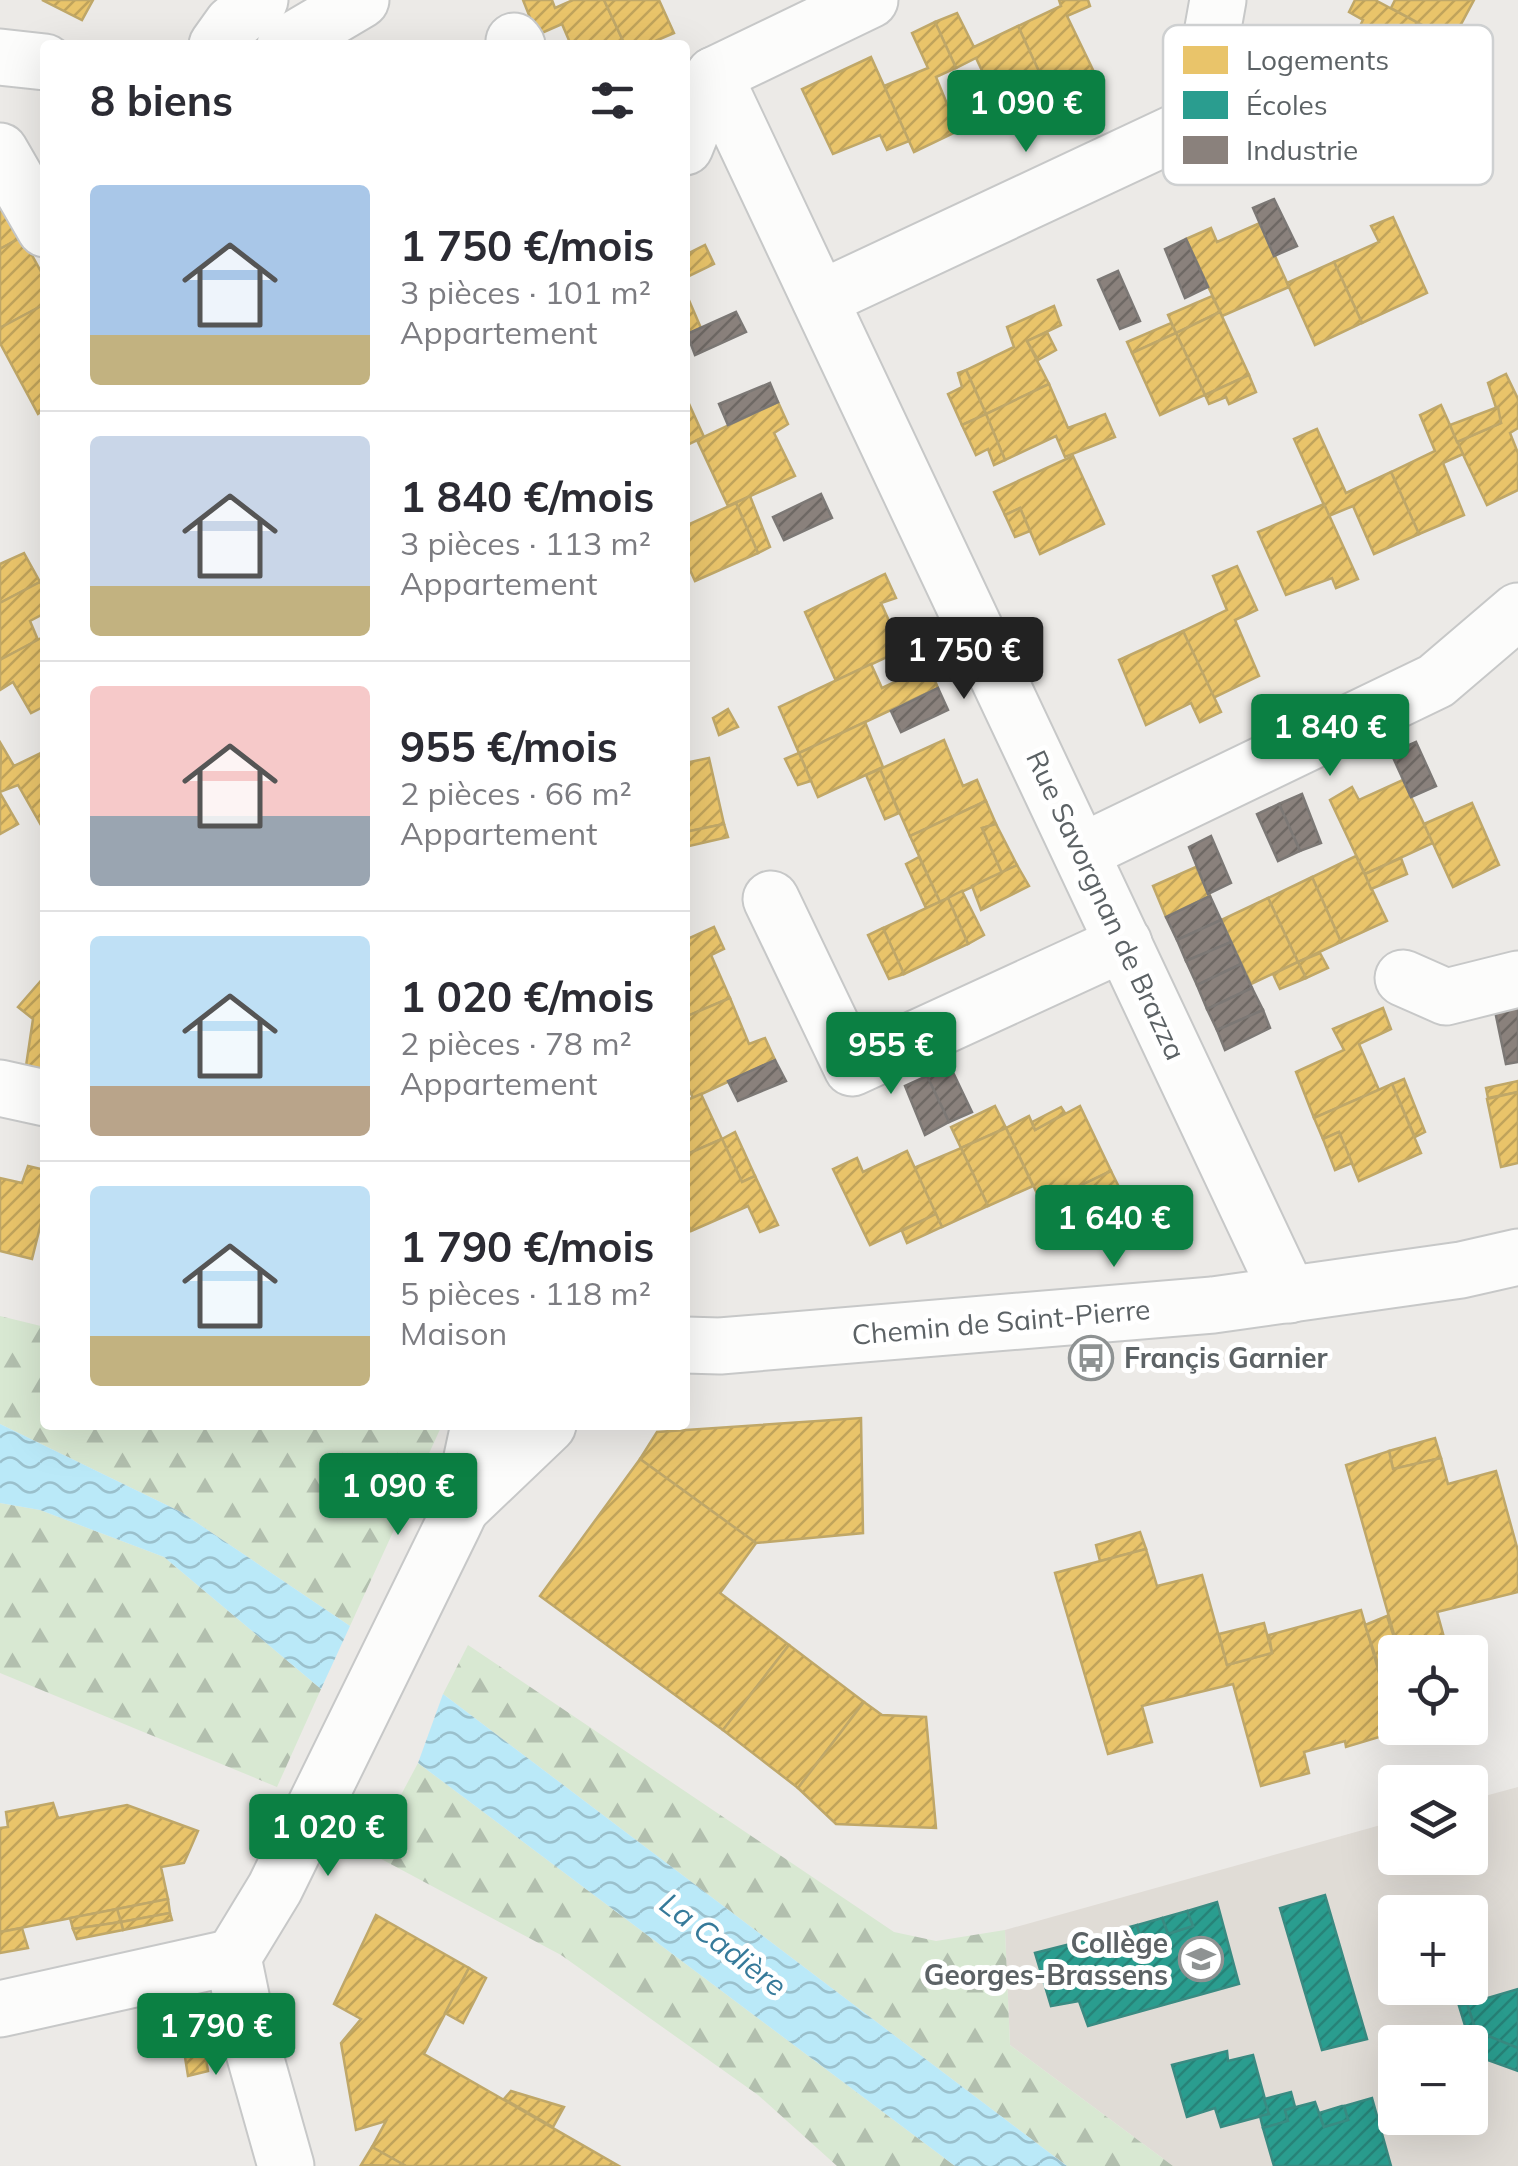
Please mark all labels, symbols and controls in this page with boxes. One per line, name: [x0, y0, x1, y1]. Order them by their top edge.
legend: [1163, 25, 1493, 185]
text: Logements: [1246, 42, 1389, 77]
pin: 1 090 €: [934, 70, 1118, 155]
icon: filters: [585, 73, 640, 128]
text: 8 biens: [90, 74, 233, 127]
text: 1 090 €: [969, 82, 1083, 122]
text: Écoles: [1246, 87, 1328, 122]
text: Industrie: [1246, 132, 1358, 167]
text: 1 750 €/mois: [400, 219, 654, 272]
icon: home: [170, 225, 290, 345]
text: 3 pièces · 101 m²: [400, 272, 651, 312]
text: Appartement: [400, 312, 598, 352]
text: 1 840 €/mois: [400, 470, 654, 523]
icon: home: [170, 476, 290, 596]
text: 3 pièces · 113 m²: [400, 523, 651, 563]
text: Appartement: [400, 563, 598, 603]
pin: 1 750 €: [872, 617, 1056, 702]
text: 1 750 €: [907, 629, 1021, 669]
pin: 1 840 €: [1238, 694, 1422, 779]
text: 1 840 €: [1273, 706, 1387, 746]
text: 955 €/mois: [400, 720, 618, 773]
icon: home: [170, 726, 290, 846]
street label: Rue Savorgnan de Brazza: [1019, 744, 1194, 1065]
text: 2 pièces · 66 m²: [400, 773, 632, 813]
text: Appartement: [400, 813, 598, 853]
text: 1 020 €/mois: [400, 970, 654, 1023]
icon: home: [170, 976, 290, 1096]
pin: 955 €: [821, 1012, 961, 1097]
text: 2 pièces · 78 m²: [400, 1023, 632, 1063]
text: 955 €: [848, 1024, 934, 1064]
text: Appartement: [400, 1063, 598, 1103]
pin: 1 640 €: [1022, 1185, 1206, 1270]
text: 1 640 €: [1057, 1197, 1171, 1237]
text: 1 790 €/mois: [400, 1220, 654, 1273]
icon: home: [170, 1226, 290, 1346]
text: 5 pièces · 118 m²: [400, 1273, 651, 1313]
street label: Chemin de Saint-Pierre: [850, 1291, 1152, 1352]
text: Maison: [400, 1313, 507, 1353]
bus stop icon: Françis Garnier: [1068, 1335, 1114, 1381]
place label: Françis Garnier: [1124, 1340, 1328, 1375]
pin: 1 090 €: [306, 1453, 490, 1538]
text: 1 090 €: [341, 1465, 455, 1505]
map controls: [1378, 1635, 1488, 2135]
button: locate: [1378, 1635, 1488, 1745]
button: layers: [1378, 1765, 1488, 1875]
pin: 1 020 €: [236, 1794, 420, 1879]
text: 1 020 €: [271, 1806, 385, 1846]
water label: La Cadière: [653, 1884, 794, 2004]
button: +: [1378, 1895, 1488, 2005]
place label: Collège Georges-Brassens: [924, 1925, 1168, 1992]
school or university icon: Collège Georges-Brassens: [1178, 1936, 1224, 1982]
pin: 1 790 €: [124, 1993, 308, 2078]
text: 1 790 €: [159, 2005, 273, 2045]
button: −: [1378, 2025, 1488, 2135]

